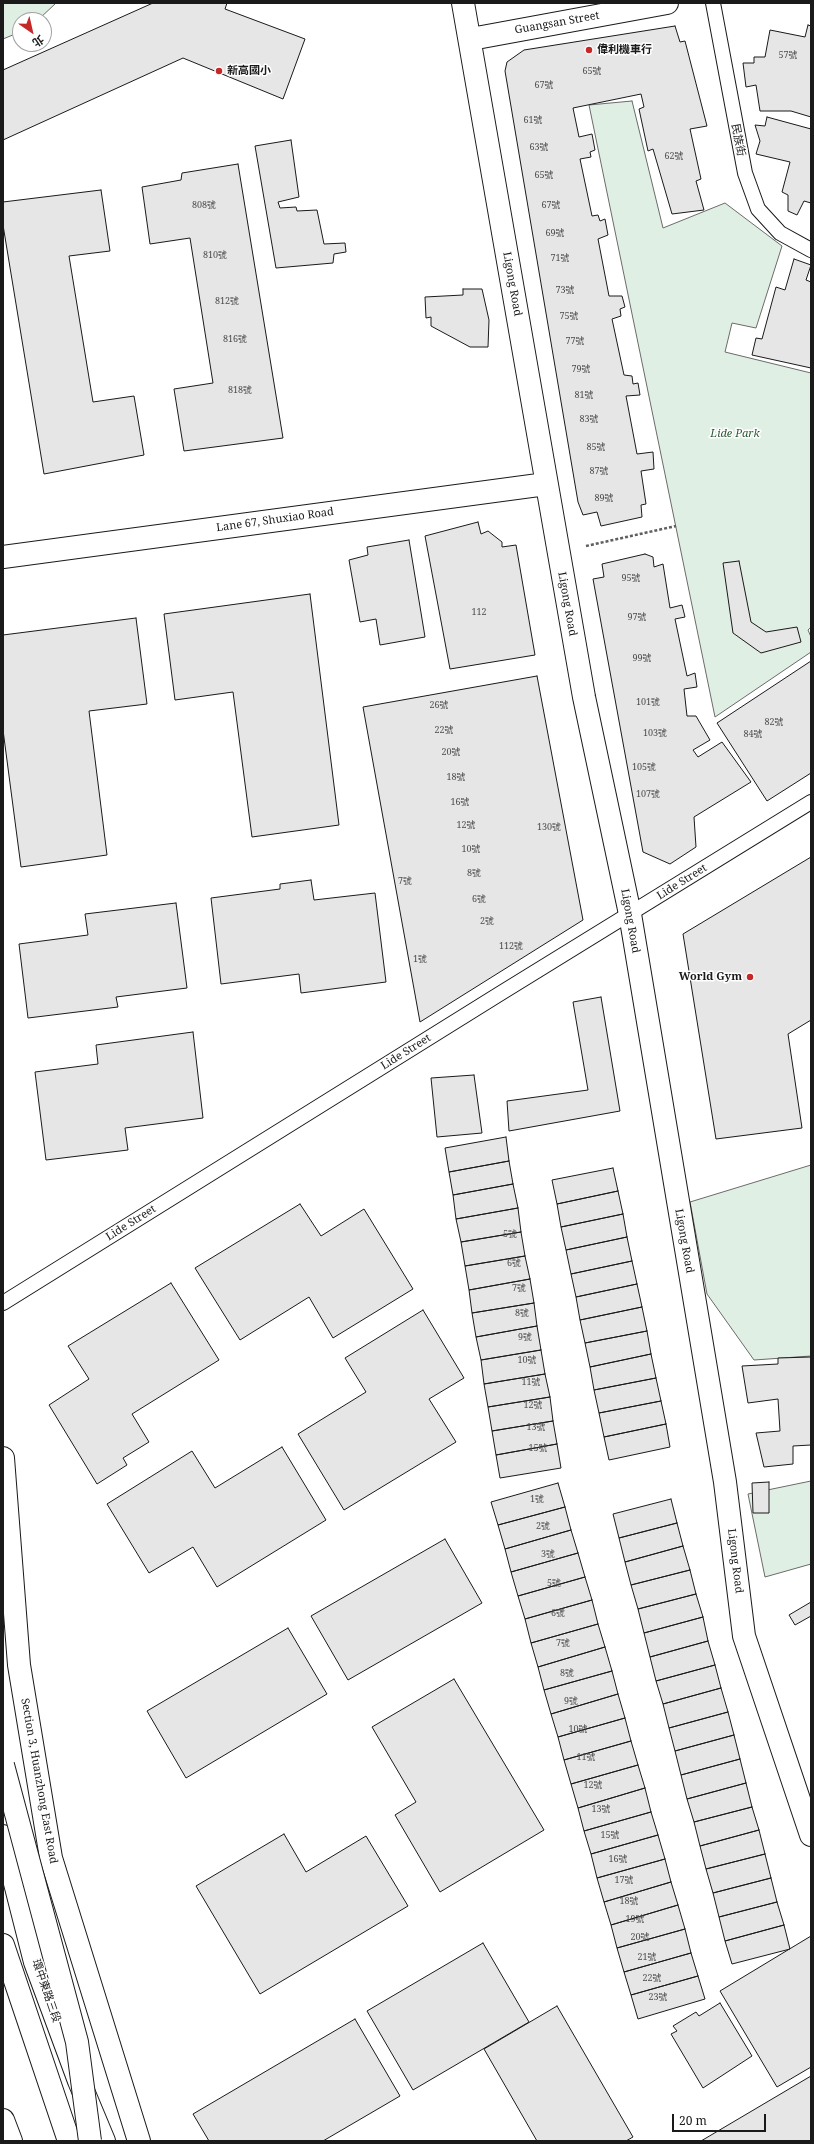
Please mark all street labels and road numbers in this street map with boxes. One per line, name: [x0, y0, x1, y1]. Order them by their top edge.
street label: Guangsan Street: [514, 9, 600, 37]
street label: 民族街: [728, 123, 748, 157]
street label: Ligong Road: [500, 251, 524, 317]
street label: Lane 67, Shuxiao Road: [215, 505, 335, 535]
street label: Ligong Road: [555, 571, 579, 637]
street label: Lide Street: [655, 861, 709, 903]
street label: Ligong Road: [618, 888, 642, 954]
street label: Lide Street: [379, 1031, 433, 1073]
street label: Lide Street: [104, 1202, 158, 1244]
street label: Ligong Road: [672, 1208, 696, 1274]
street label: Ligong Road: [724, 1528, 746, 1594]
street label: Section 3, Huanzhong East Road: [18, 1697, 60, 1865]
street label: 環中東路三段: [29, 1958, 63, 2024]

